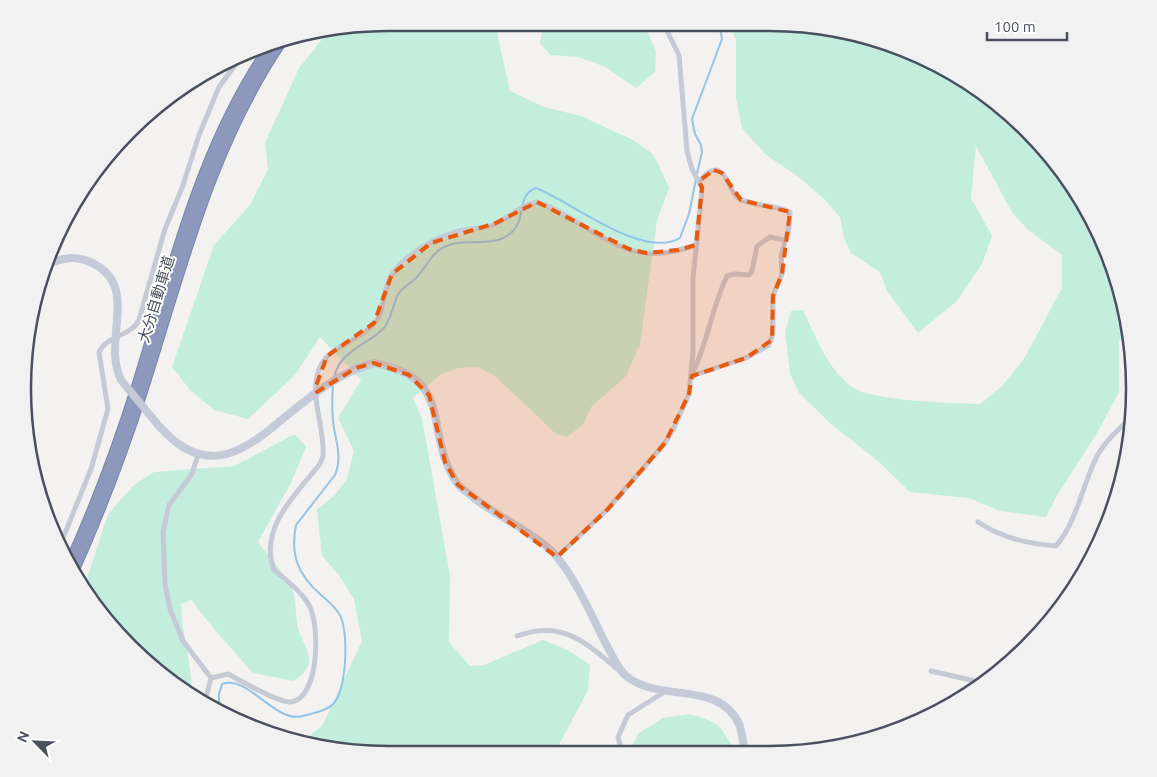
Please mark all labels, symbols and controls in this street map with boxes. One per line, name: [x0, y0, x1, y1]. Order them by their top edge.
scale bar: [987, 10, 1067, 42]
text: 100 m: [994, 18, 1036, 35]
street label: 大分自動車道: [135, 253, 177, 345]
north arrow: [10, 717, 60, 767]
text: N: [14, 729, 33, 745]

